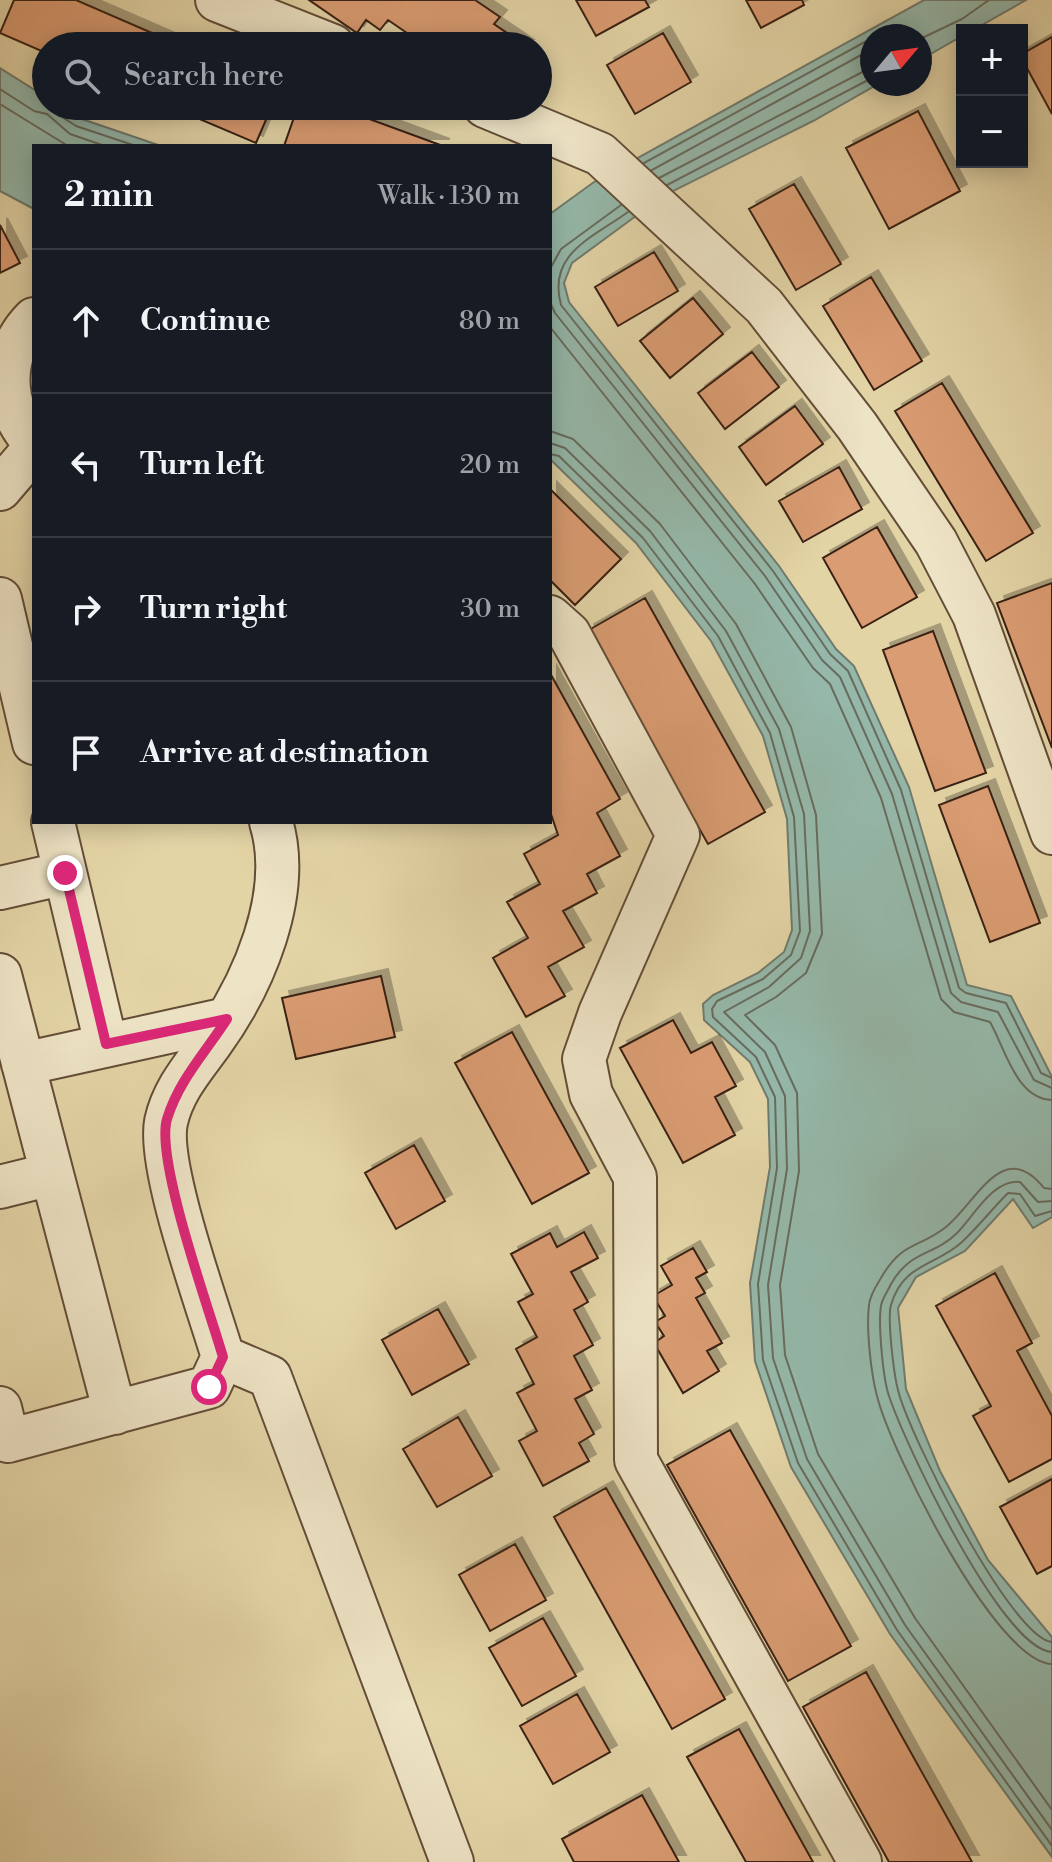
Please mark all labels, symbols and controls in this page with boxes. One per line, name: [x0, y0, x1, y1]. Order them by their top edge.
north arrow: [860, 24, 932, 96]
map controls: [956, 24, 1028, 168]
button: +: [956, 24, 1028, 96]
search box: [32, 32, 552, 120]
icon: search: [60, 54, 104, 98]
text: Search here: [124, 57, 284, 95]
button: −: [956, 96, 1028, 168]
text: 2 min: [64, 175, 153, 217]
text: Walk · 130 m: [378, 180, 520, 212]
icon: ahead: [64, 299, 108, 343]
text: Continue: [140, 302, 271, 340]
text: 80 m: [459, 305, 520, 337]
icon: left: [64, 443, 108, 487]
text: Turn left: [140, 446, 264, 484]
text: 20 m: [460, 449, 520, 481]
icon: right: [64, 587, 108, 631]
text: Turn right: [140, 590, 287, 628]
text: 30 m: [460, 593, 520, 625]
icon: arrive: [64, 731, 108, 775]
text: Arrive at destination: [140, 734, 429, 772]
route end: [47, 855, 83, 891]
route start: [191, 1369, 227, 1405]

